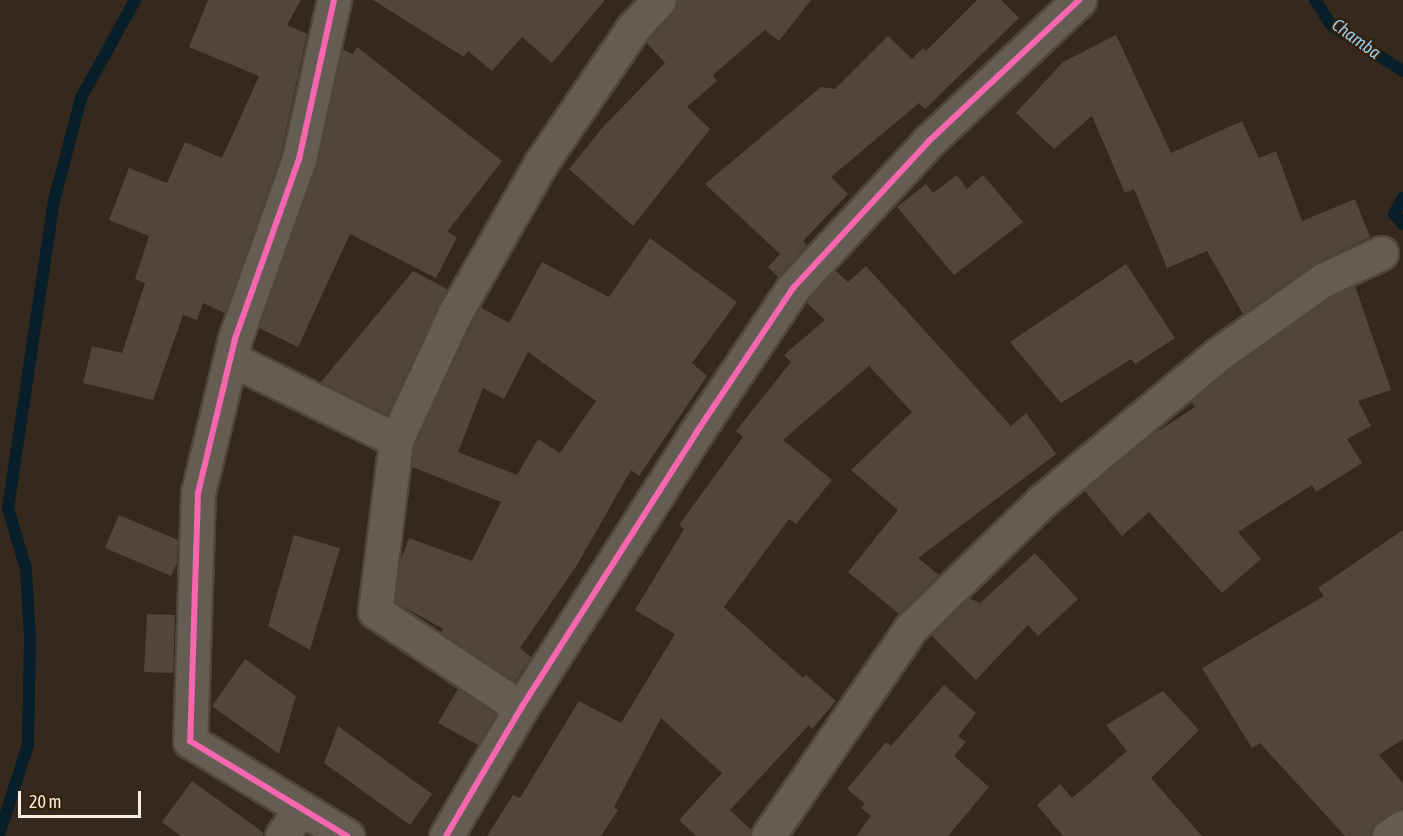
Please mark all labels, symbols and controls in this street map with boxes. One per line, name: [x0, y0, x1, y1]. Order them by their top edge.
water label: Chamba: [1327, 14, 1385, 64]
scale bar: [21, 779, 144, 817]
text: 20 m: [29, 791, 61, 812]

